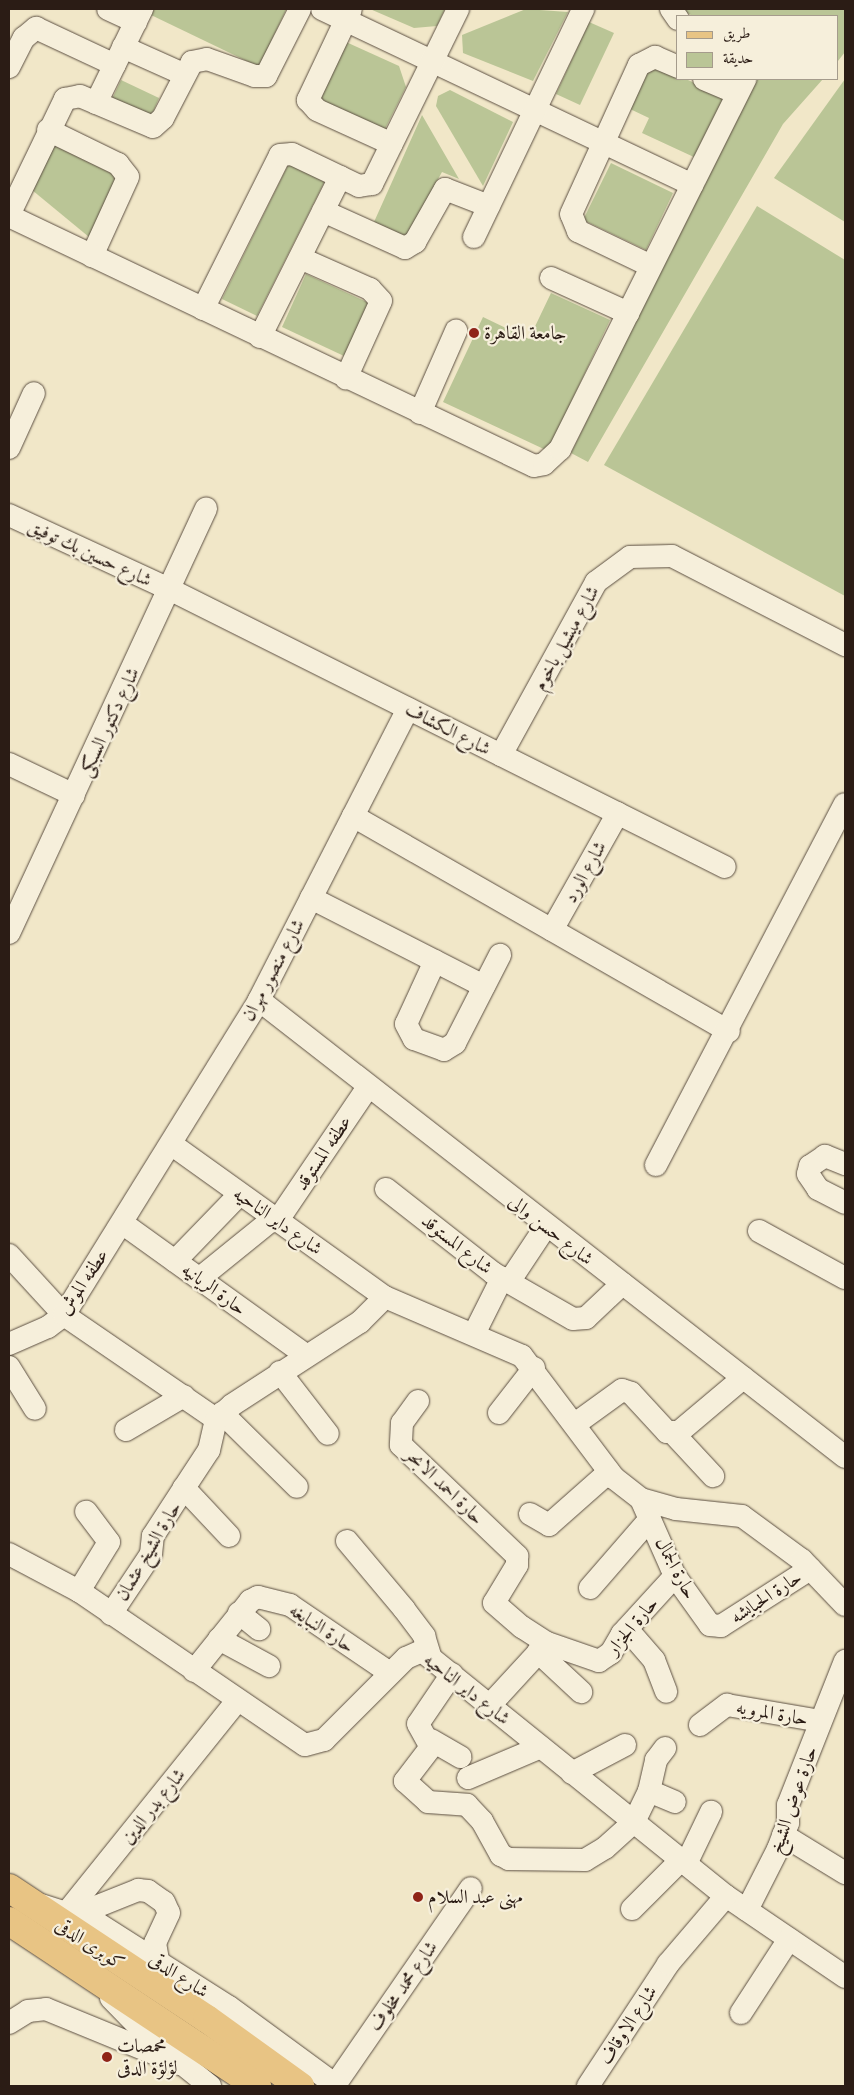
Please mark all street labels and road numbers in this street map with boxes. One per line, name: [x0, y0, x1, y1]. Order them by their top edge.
street label: شارع حسين بك توفيق: [24, 514, 156, 592]
street label: شارع ميشيل باخوم: [528, 582, 604, 694]
street label: شارع دكتور السبكى: [74, 664, 144, 780]
street label: شارع الكشاف: [401, 698, 495, 760]
street label: شارع الورد: [559, 837, 611, 907]
street label: شارع منصور مهران: [237, 915, 309, 1025]
street label: عطفه المستوقد: [290, 1111, 356, 1195]
street label: شارع داير الناحيه: [229, 1182, 327, 1260]
street label: شارع حسن والى: [504, 1190, 598, 1270]
street label: شارع المستوقد: [417, 1209, 497, 1279]
street label: عطفه الموش: [53, 1245, 113, 1319]
street label: حارة الريانيه: [177, 1258, 251, 1320]
street label: حارة احمد الابحر: [401, 1443, 489, 1529]
street label: حارة الشيخ عثمان: [110, 1497, 186, 1605]
street label: حارة الجمال: [650, 1533, 702, 1603]
street label: حارة الحبايشه: [726, 1566, 806, 1628]
street label: حارة الجزار: [601, 1592, 663, 1660]
street label: حارة النبايغه: [285, 1598, 359, 1658]
street label: شارع داير الناحيه: [419, 1648, 515, 1730]
street label: حارة المرويه: [734, 1695, 810, 1731]
street label: حارة عوض الشيخ: [764, 1743, 822, 1857]
street label: شارع بدر الدين: [116, 1764, 190, 1848]
street label: كوبرى الدقى: [51, 1913, 129, 1975]
street label: شارع محمد مخلوف: [364, 1936, 442, 2036]
street label: شارع الدقى: [145, 1947, 213, 2003]
street label: شارع الاوقاف: [594, 1981, 662, 2069]

